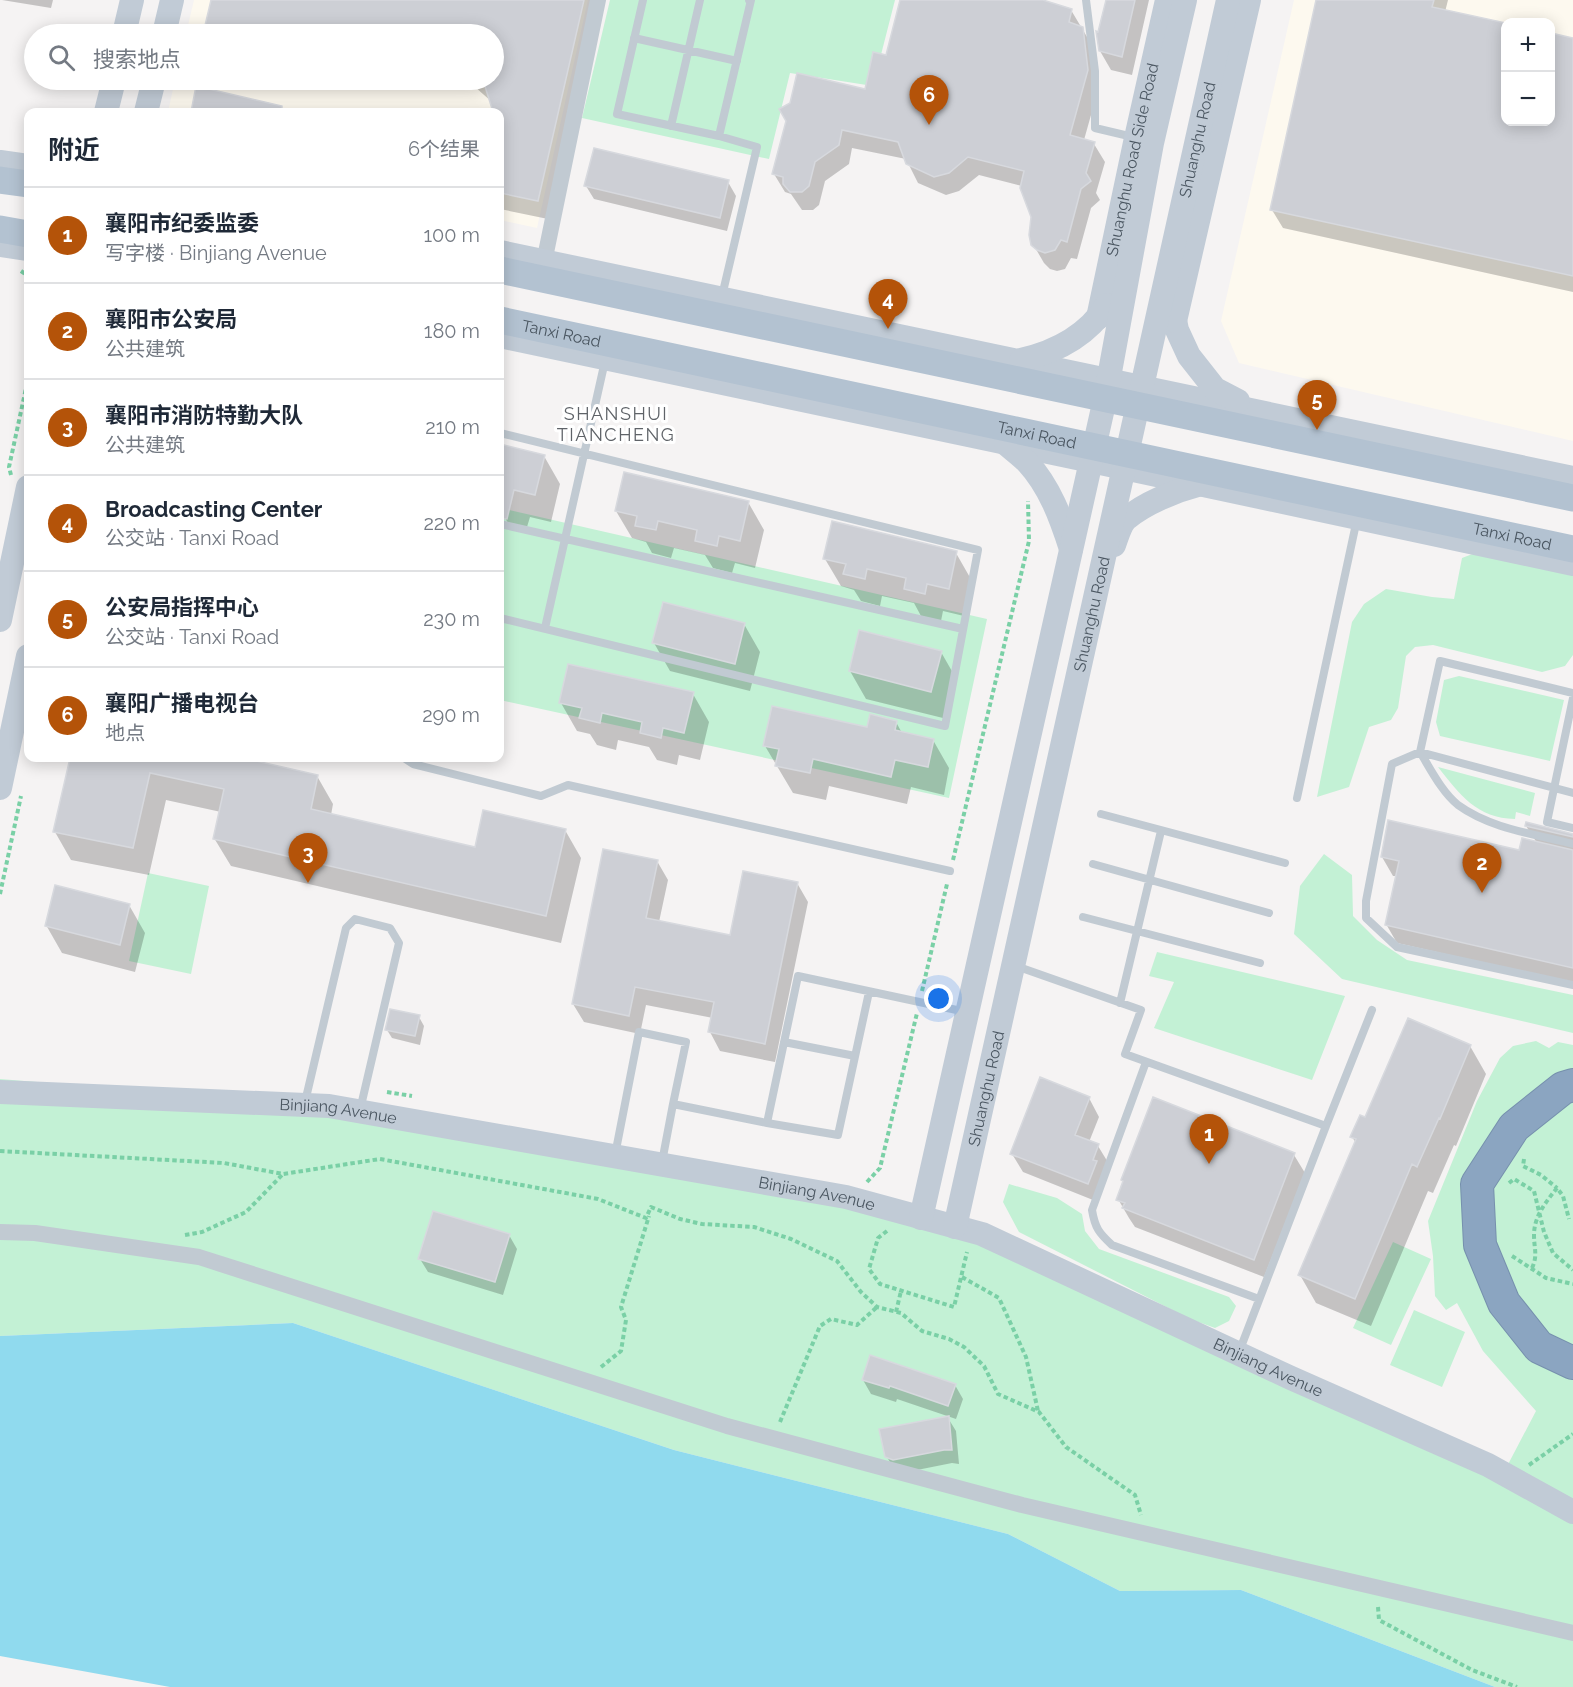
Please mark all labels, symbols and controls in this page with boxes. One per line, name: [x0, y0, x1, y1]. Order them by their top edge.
map controls: [1501, 18, 1555, 126]
button: +: [1501, 18, 1555, 72]
search box: [24, 24, 504, 90]
icon: search: [45, 41, 78, 74]
text: 搜索地点: [93, 46, 181, 72]
street label: Shuanghu Road Side Road: [1102, 61, 1163, 258]
button: −: [1501, 72, 1555, 126]
pin: 6: [910, 76, 948, 125]
street label: Shuanghu Road: [1175, 80, 1220, 199]
text: 附近: [48, 135, 100, 165]
text: 6个结果: [408, 137, 480, 161]
text: 襄阳市纪委监委: [105, 210, 259, 236]
text: 1: [63, 223, 72, 247]
text: 100 m: [423, 223, 480, 247]
text: 写字楼 · Binjiang Avenue: [105, 241, 327, 265]
pin: 4: [868, 280, 908, 329]
text: 襄阳市公安局: [105, 306, 237, 332]
street label: Tanxi Road: [520, 316, 603, 351]
text: 2: [62, 319, 73, 343]
text: 180 m: [424, 319, 480, 343]
text: 公共建筑: [105, 337, 185, 361]
pin: 5: [1298, 380, 1336, 430]
text: 襄阳市消防特勤大队: [105, 402, 303, 428]
district label: SHANSHUI TIANCHENG: [557, 403, 675, 445]
text: 3: [62, 415, 73, 439]
text: 210 m: [425, 415, 480, 439]
street label: Tanxi Road: [996, 417, 1078, 453]
text: 公共建筑: [105, 433, 185, 457]
text: Broadcasting Center: [105, 496, 322, 522]
text: 4: [62, 511, 73, 535]
text: 220 m: [423, 511, 480, 535]
street label: Tanxi Road: [1471, 519, 1553, 554]
text: 公交站 · Tanxi Road: [105, 526, 279, 550]
street label: Shuanghu Road: [1070, 554, 1114, 674]
text: 公安局指挥中心: [105, 594, 259, 620]
text: 5: [62, 607, 73, 631]
text: 230 m: [423, 607, 480, 631]
text: 公交站 · Tanxi Road: [105, 625, 279, 649]
text: 襄阳广播电视台: [105, 690, 259, 716]
text: 6: [61, 703, 74, 727]
text: 290 m: [422, 703, 480, 727]
text: 地点: [105, 721, 145, 745]
pin: 3: [288, 834, 328, 883]
pin: 2: [1462, 844, 1502, 893]
your location: [924, 984, 953, 1013]
street label: Shuanghu Road: [964, 1029, 1008, 1148]
street label: Binjiang Avenue: [279, 1095, 398, 1128]
pin: 1: [1190, 1114, 1228, 1164]
street label: Binjiang Avenue: [757, 1173, 877, 1215]
street label: Binjiang Avenue: [1210, 1334, 1326, 1401]

